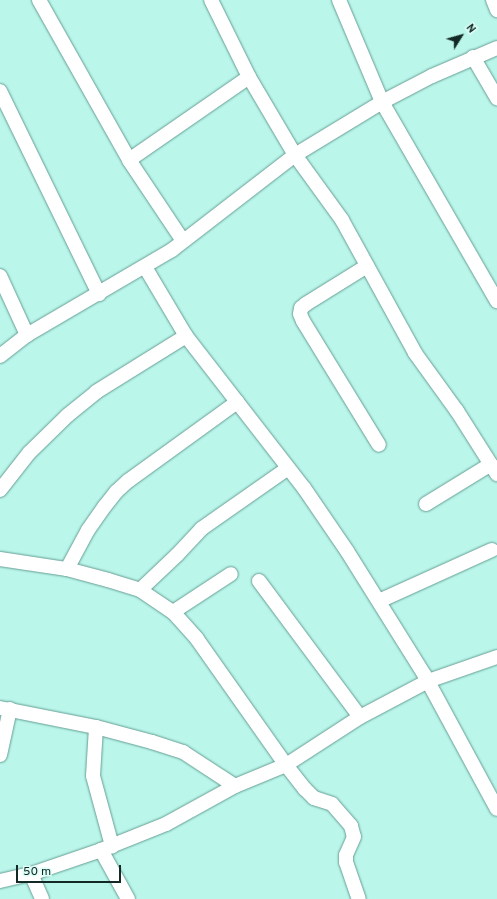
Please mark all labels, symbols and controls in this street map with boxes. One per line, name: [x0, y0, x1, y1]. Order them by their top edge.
north arrow: [441, 16, 481, 56]
text: N: [463, 21, 479, 36]
scale bar: [18, 857, 123, 883]
text: 50 m: [23, 864, 51, 880]

